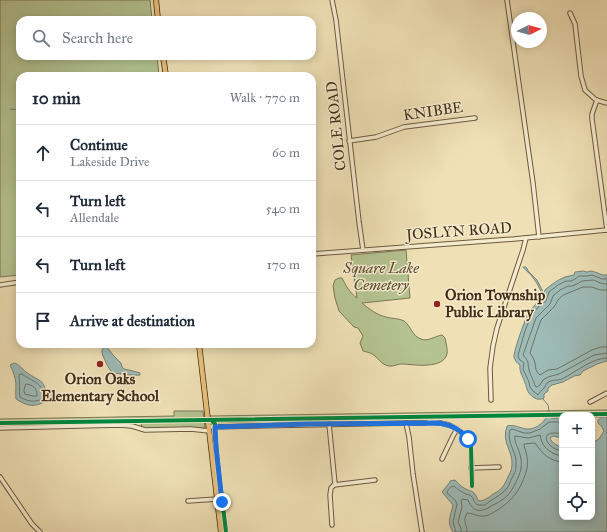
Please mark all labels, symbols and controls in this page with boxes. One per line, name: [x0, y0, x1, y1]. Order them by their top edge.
north arrow: [511, 12, 547, 48]
search box: [16, 16, 316, 60]
icon: search: [30, 27, 52, 49]
text: Search here: [62, 29, 133, 47]
street label: COLE ROAD: [322, 80, 350, 172]
text: 10 min: [32, 88, 80, 109]
text: Walk · 770 m: [230, 90, 300, 106]
street label: KNIBBE: [402, 98, 464, 124]
text: Continue: [70, 136, 128, 154]
icon: ahead: [32, 142, 54, 164]
text: 60 m: [272, 145, 300, 161]
text: Lakeside Drive: [70, 154, 150, 170]
text: Turn left: [70, 192, 126, 210]
icon: left: [32, 198, 54, 220]
text: 540 m: [266, 201, 300, 217]
text: Allendale: [70, 210, 119, 226]
street label: JOSLYN ROAD: [404, 218, 513, 245]
icon: left: [32, 254, 54, 276]
text: Turn left: [70, 256, 126, 274]
text: 170 m: [267, 257, 300, 273]
park label: Square Lake Cemetery: [342, 259, 419, 294]
place label: Orion Township Public Library: [445, 286, 546, 322]
marker: Orion Township Public Library: [432, 299, 442, 309]
icon: arrive: [32, 310, 54, 332]
text: Arrive at destination: [70, 312, 195, 330]
marker: Orion Oaks Elementary School: [95, 359, 105, 369]
place label: Orion Oaks Elementary School: [41, 370, 160, 406]
map controls: [559, 412, 595, 520]
button: +: [559, 412, 595, 448]
route start: [459, 430, 477, 448]
button: −: [559, 448, 595, 484]
button: locate: [559, 484, 595, 520]
route end: [213, 493, 231, 511]

